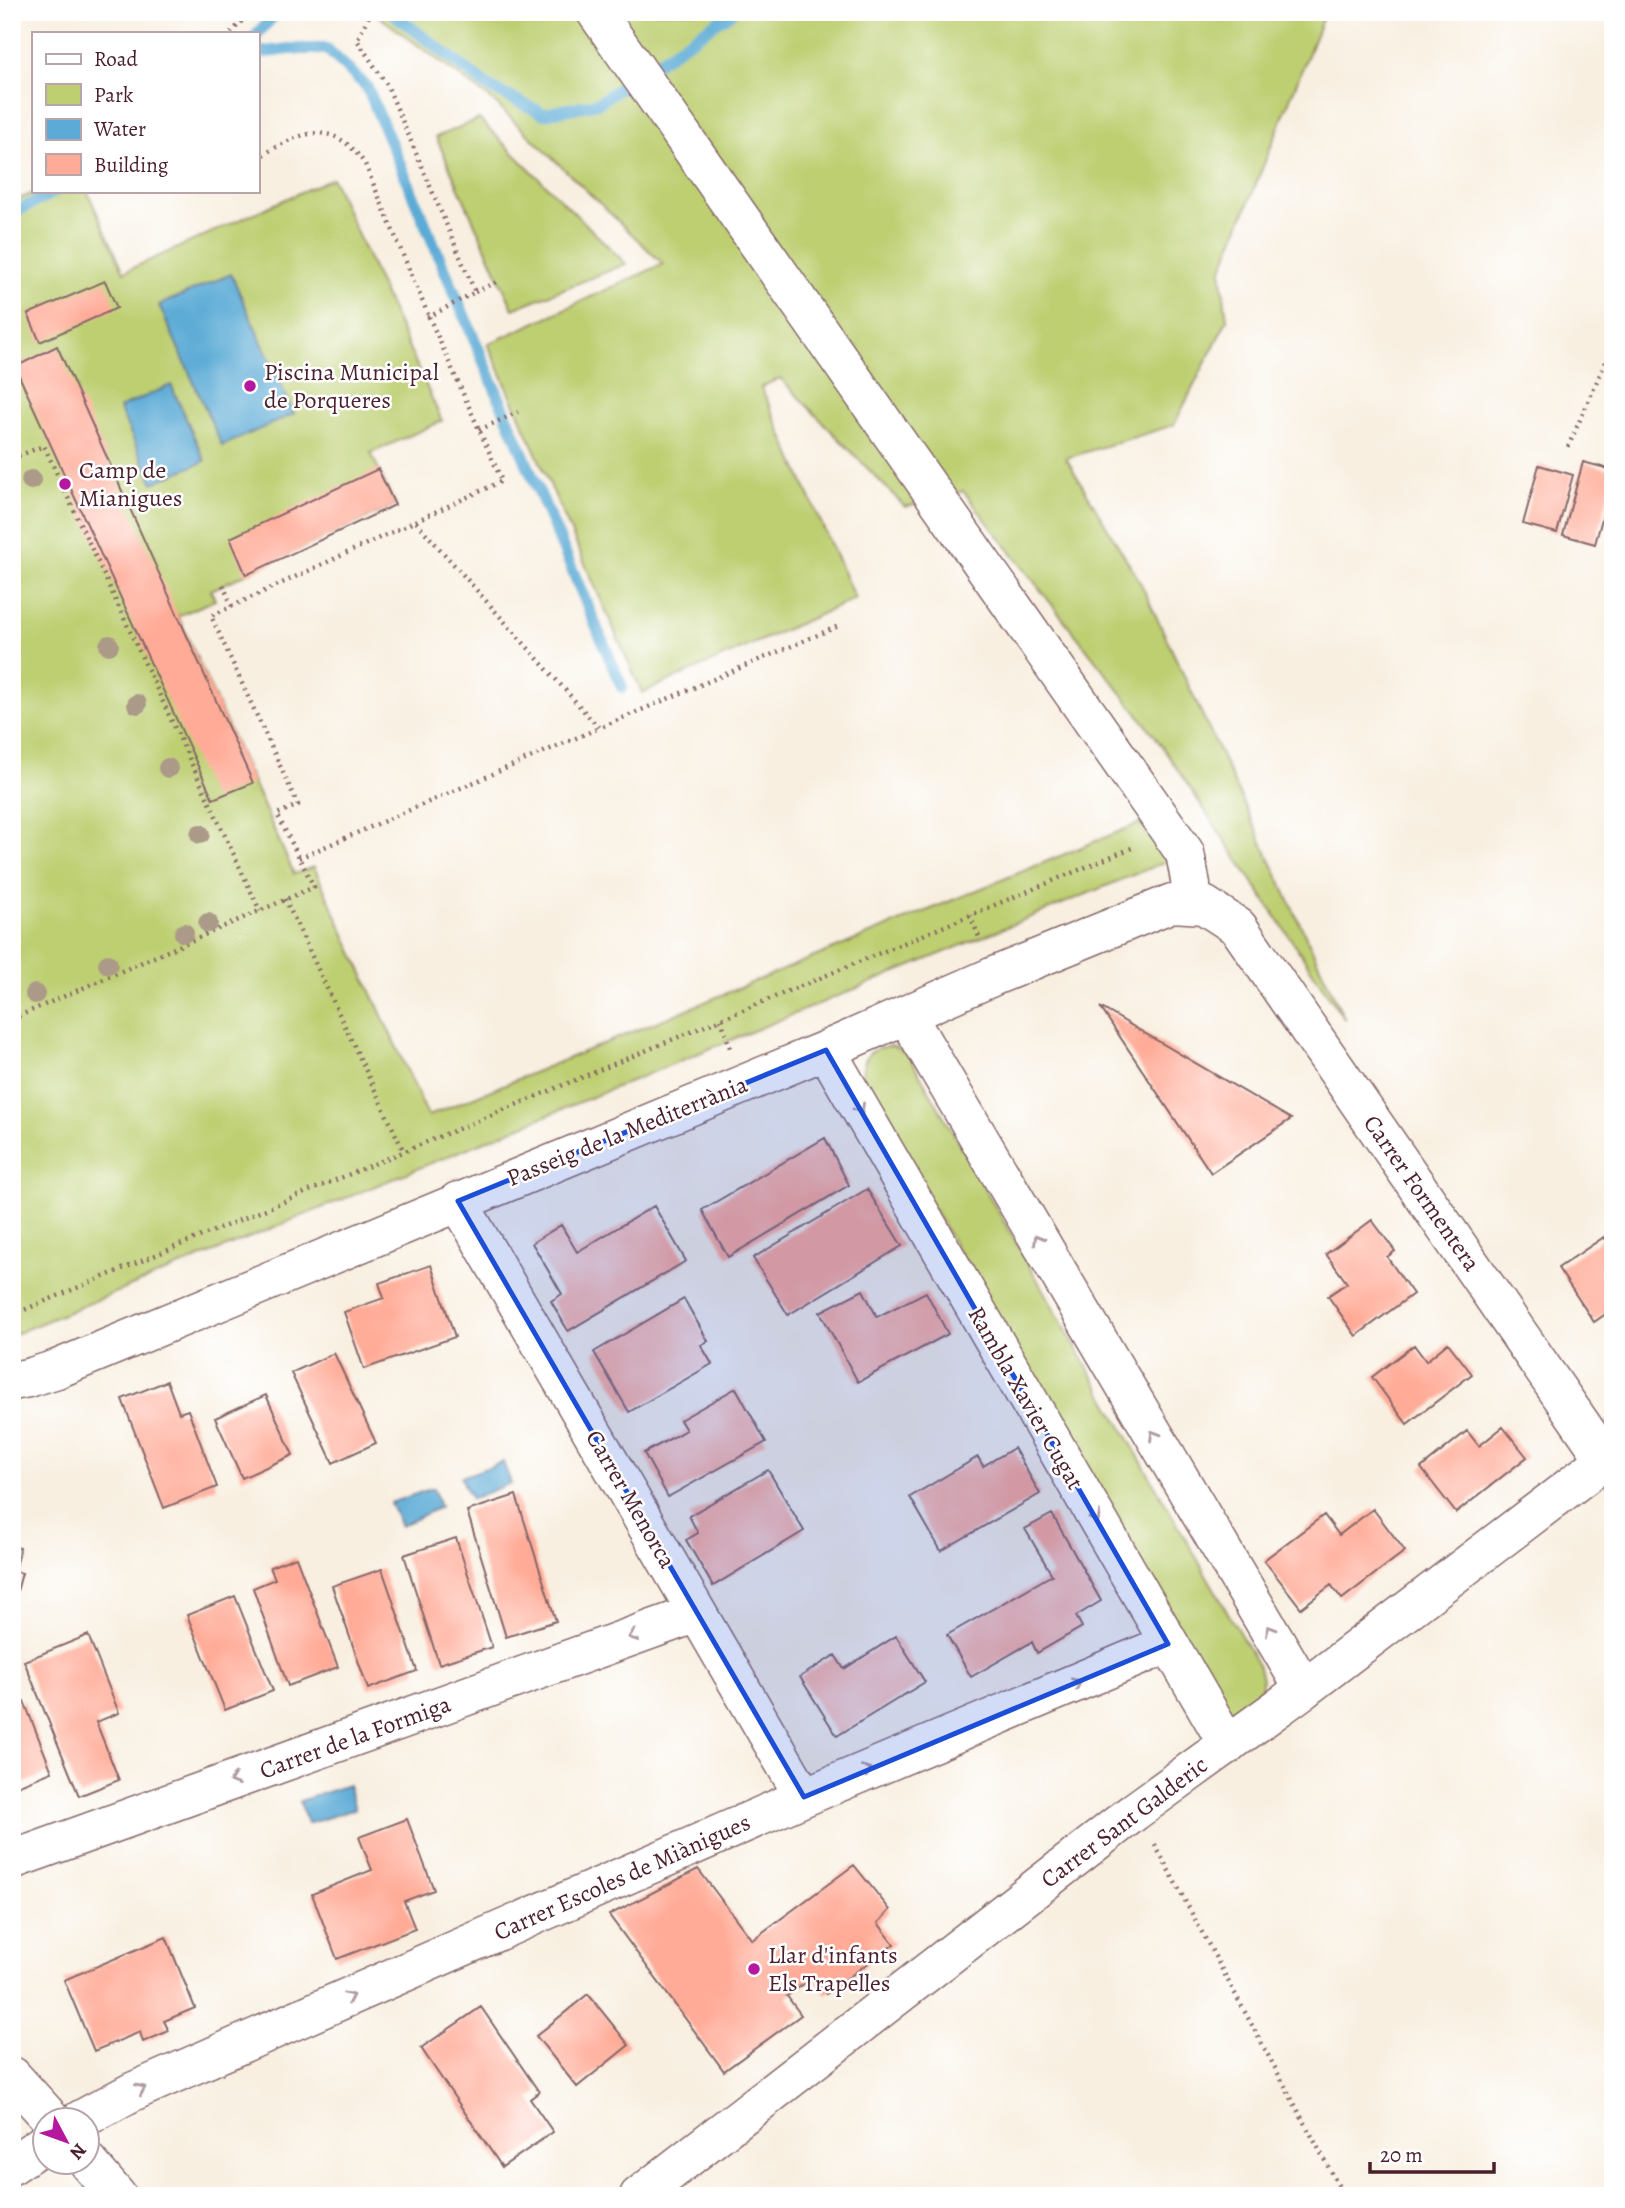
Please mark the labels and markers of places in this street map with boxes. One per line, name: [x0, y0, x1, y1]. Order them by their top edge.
place label: Piscina Municipal de Porqueres: [264, 356, 439, 416]
marker: Piscina Municipal de Porqueres: [242, 378, 258, 394]
place label: Camp de Mianigues: [79, 454, 182, 514]
marker: Camp de Mianigues: [57, 476, 73, 492]
place label: Llar d'infants Els Trapelles: [768, 1939, 898, 1999]
marker: Llar d'infants Els Trapelles: [746, 1961, 762, 1977]

